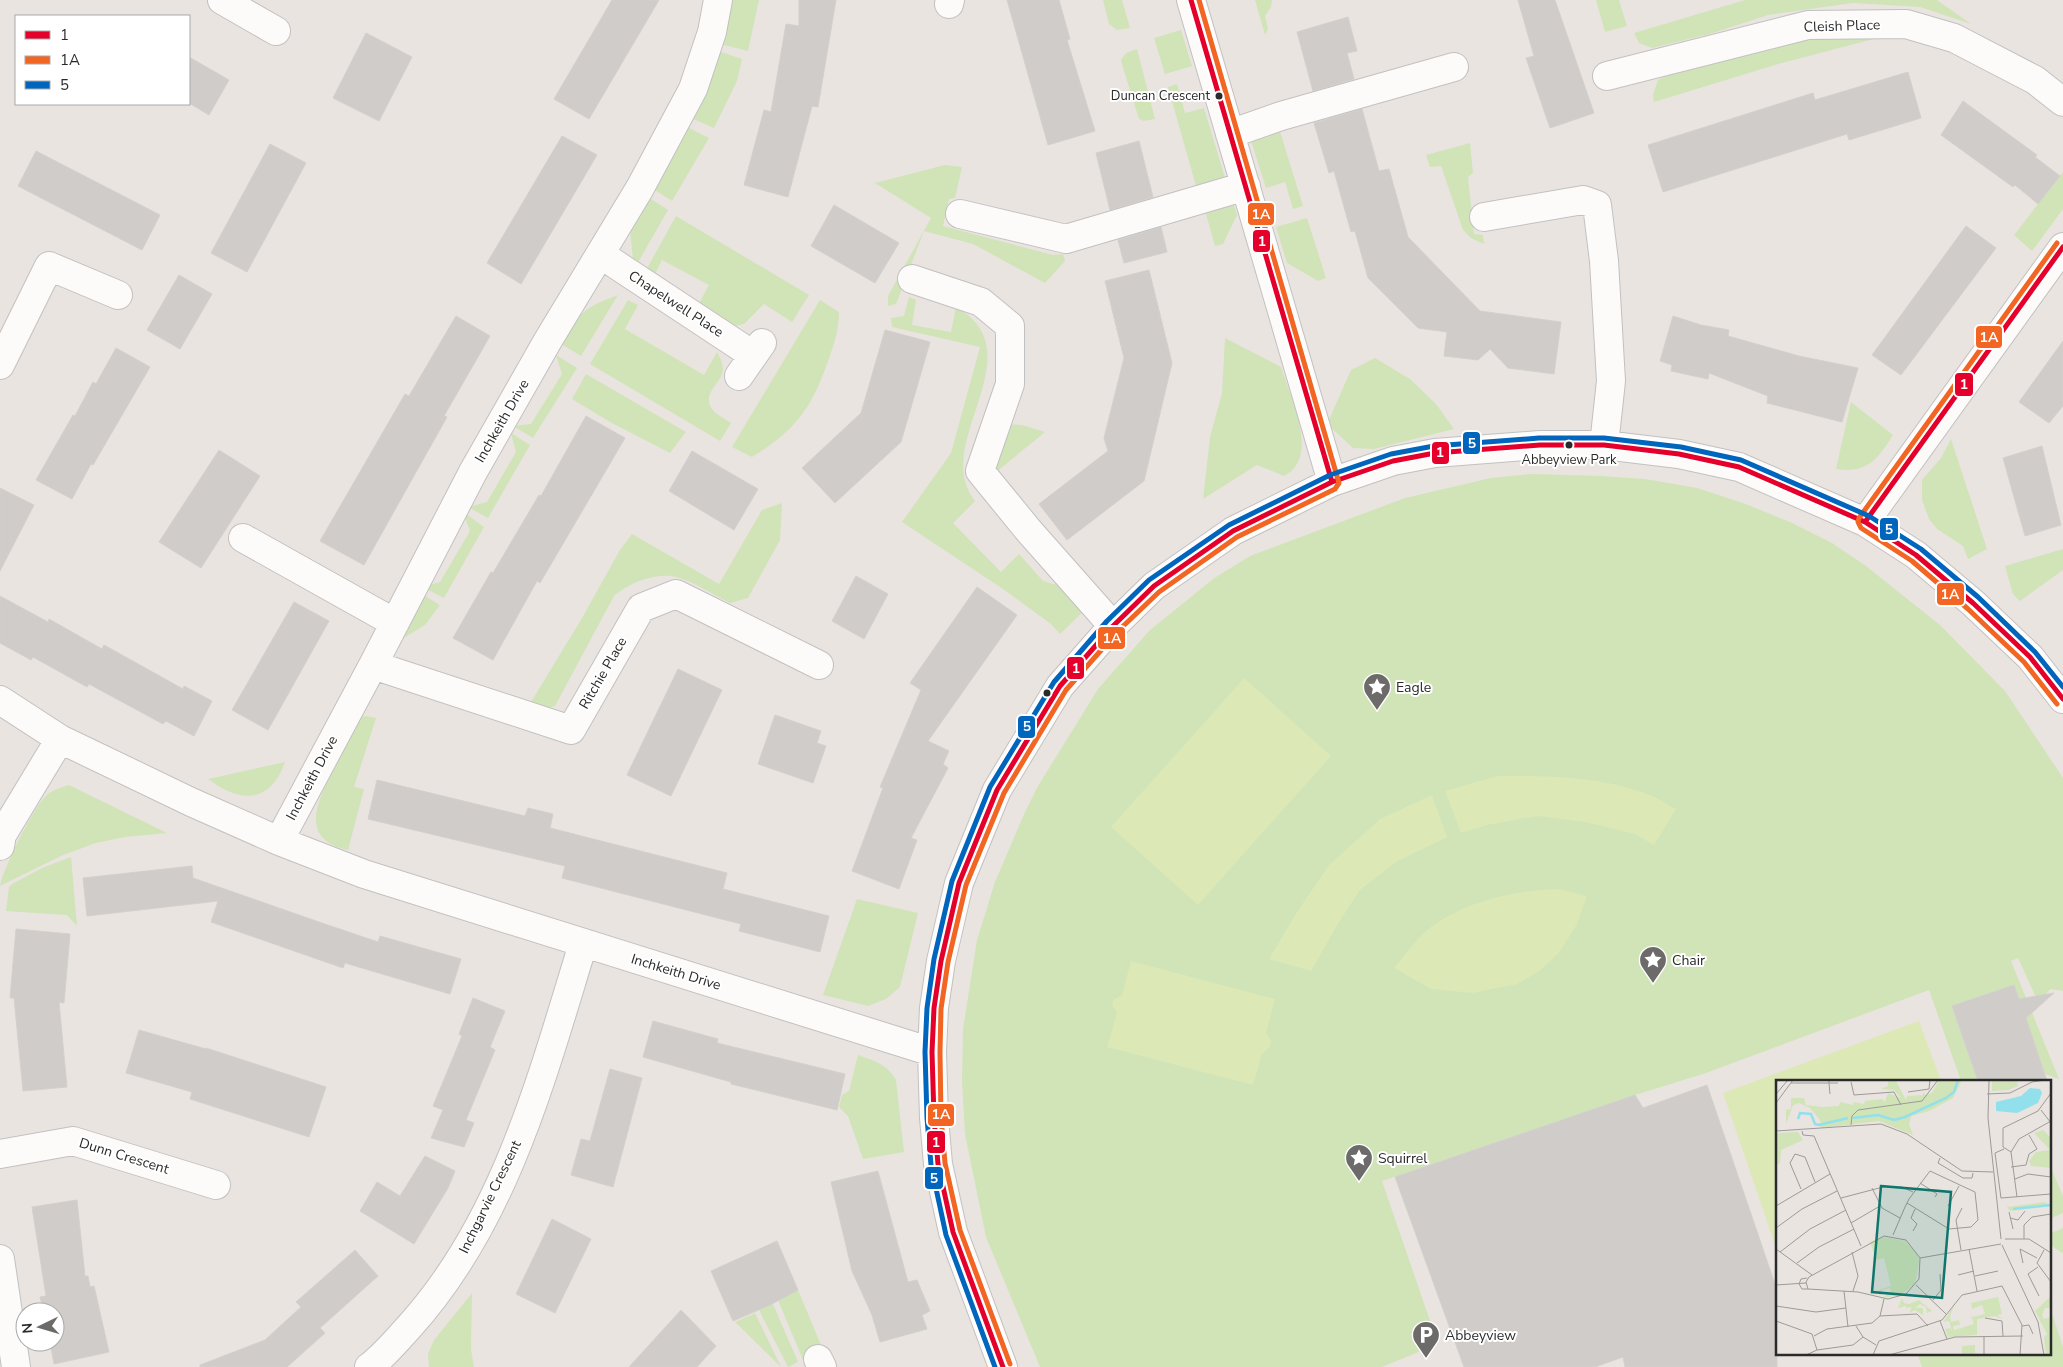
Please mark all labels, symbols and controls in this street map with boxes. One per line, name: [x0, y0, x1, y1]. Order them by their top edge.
legend: [15, 15, 190, 105]
street label: Cleish Place: [1803, 15, 1881, 37]
text: 1: [60, 25, 69, 45]
text: 1A: [60, 50, 80, 70]
text: 5: [60, 75, 69, 95]
place label: Duncan Crescent: [1111, 87, 1210, 105]
marker: Duncan Crescent: [1214, 91, 1224, 101]
line badge: 1A: [1247, 202, 1275, 226]
text: 1A: [1252, 205, 1271, 224]
line badge: 1: [1252, 229, 1271, 253]
text: 1: [1258, 232, 1266, 251]
street label: Chapelwell Place: [625, 266, 727, 342]
line badge: 1A: [1975, 325, 2003, 349]
text: 1A: [1980, 328, 1999, 347]
line badge: 1: [1954, 372, 1974, 397]
text: 1: [1960, 375, 1968, 394]
street label: Inchkeith Drive: [470, 376, 534, 466]
line badge: 5: [1462, 431, 1481, 455]
text: 5: [1468, 434, 1476, 453]
marker: Abbeyview Park: [1564, 440, 1574, 450]
line badge: 1: [1431, 441, 1450, 465]
text: 1: [1436, 443, 1444, 462]
place label: Abbeyview Park: [1521, 451, 1617, 469]
line badge: 5: [1879, 517, 1899, 541]
text: 5: [1885, 520, 1893, 539]
line badge: 1A: [1936, 582, 1965, 606]
text: 1A: [1941, 585, 1960, 604]
line badge: 1A: [1097, 626, 1126, 650]
text: 1A: [1103, 629, 1122, 648]
street label: Ritchie Place: [575, 633, 631, 713]
line badge: 1: [1066, 656, 1085, 680]
text: 1: [1072, 659, 1080, 678]
place icon: Eagle: [1362, 672, 1392, 711]
place label: Eagle: [1396, 678, 1431, 697]
unlabelled marker: [1042, 688, 1052, 698]
line badge: 5: [1017, 715, 1036, 739]
text: 5: [1023, 717, 1031, 736]
street label: Inchkeith Drive: [282, 732, 342, 824]
place icon: Chair: [1638, 945, 1668, 984]
street label: Inchkeith Drive: [629, 949, 723, 995]
place label: Chair: [1672, 951, 1705, 970]
inset map: [1776, 1080, 2050, 1354]
line badge: 1A: [927, 1103, 955, 1127]
text: 1A: [932, 1105, 951, 1124]
line badge: 1: [926, 1130, 946, 1154]
street label: Dunn Crescent: [77, 1133, 171, 1179]
text: 1: [932, 1133, 940, 1152]
street label: Inchgarvie Crescent: [454, 1137, 526, 1257]
place icon: Squirrel: [1344, 1143, 1374, 1182]
place label: Squirrel: [1378, 1149, 1428, 1168]
line badge: 5: [924, 1166, 944, 1190]
text: 5: [930, 1169, 938, 1188]
north arrow: [15, 1302, 65, 1352]
parking icon: Abbeyview: [1411, 1320, 1441, 1359]
text: N: [18, 1322, 37, 1334]
place label: Abbeyview: [1445, 1326, 1516, 1345]

